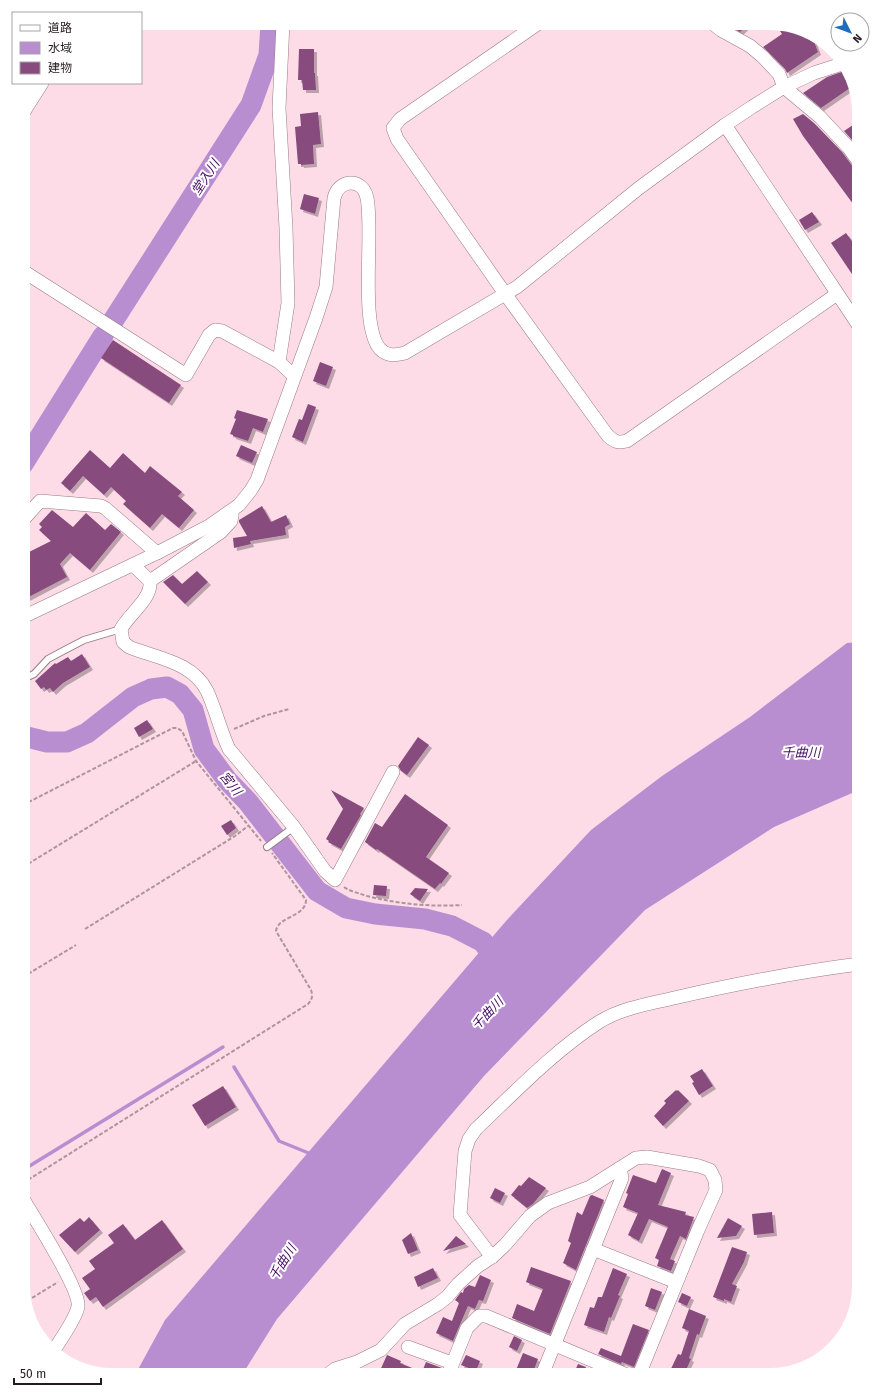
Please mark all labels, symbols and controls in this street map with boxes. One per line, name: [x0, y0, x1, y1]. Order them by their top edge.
legend: [12, 12, 142, 84]
north arrow: [830, 12, 870, 52]
text: 道路: [48, 21, 72, 35]
text: N: [850, 31, 864, 45]
text: 水域: [48, 41, 72, 55]
text: 建物: [48, 61, 72, 75]
water label: 堂入川: [189, 155, 223, 198]
water label: 千曲川: [781, 745, 822, 760]
water label: 宮川: [217, 768, 246, 800]
water label: 千曲川: [468, 993, 508, 1033]
water label: 千曲川: [266, 1240, 300, 1283]
scale bar: [14, 1360, 101, 1386]
text: 50 m: [20, 1367, 46, 1381]

